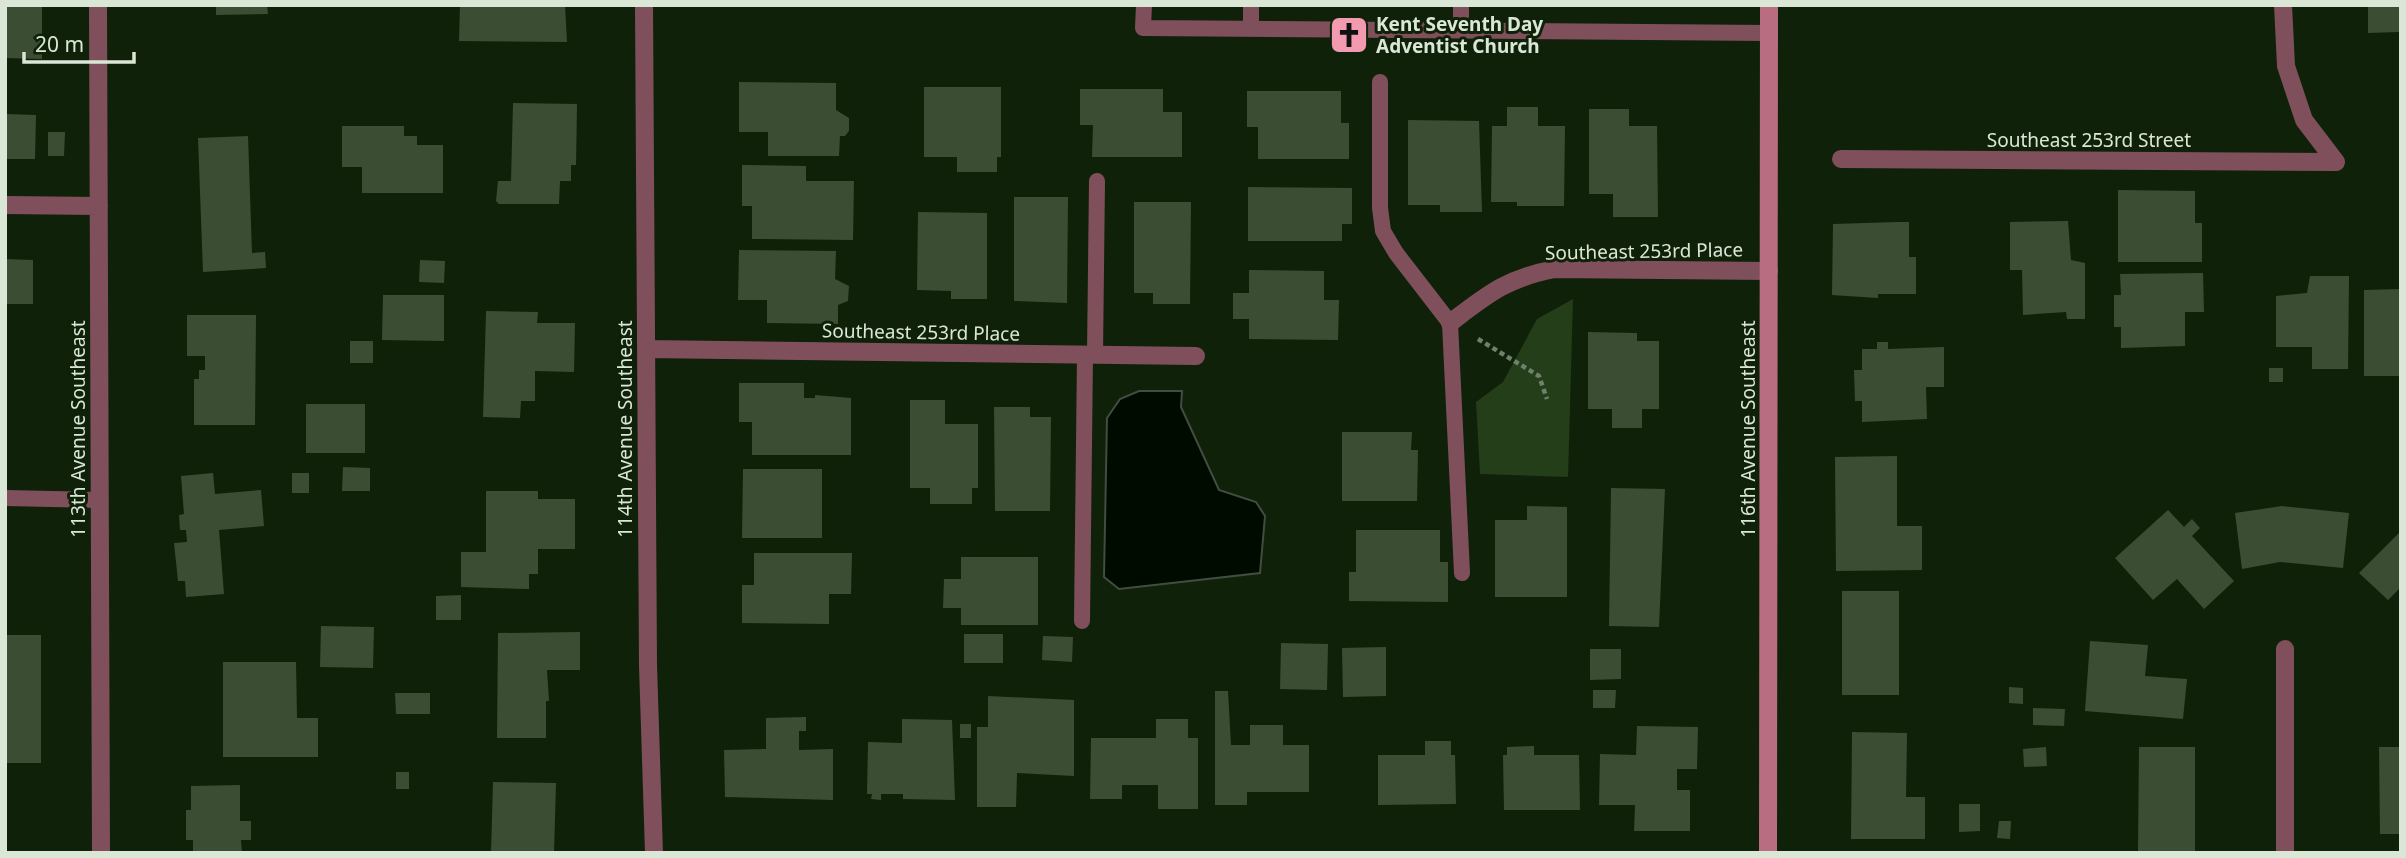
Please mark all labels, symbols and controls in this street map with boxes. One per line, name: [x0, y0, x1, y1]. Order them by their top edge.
place label: Kent Seventh Day Adventist Church: [1376, 11, 1543, 59]
church icon: Kent Seventh Day Adventist Church: [1328, 14, 1370, 56]
scale bar: [24, 21, 135, 65]
text: 20 m: [35, 30, 84, 58]
street label: Southeast 253rd Street: [1987, 127, 2191, 153]
street label: Southeast 253rd Place: [1545, 236, 1743, 266]
street label: Southeast 253rd Place: [822, 317, 1020, 347]
street label: 113th Avenue Southeast: [65, 320, 91, 538]
street label: 114th Avenue Southeast: [612, 320, 638, 538]
street label: 116th Avenue Southeast: [1735, 320, 1761, 538]

